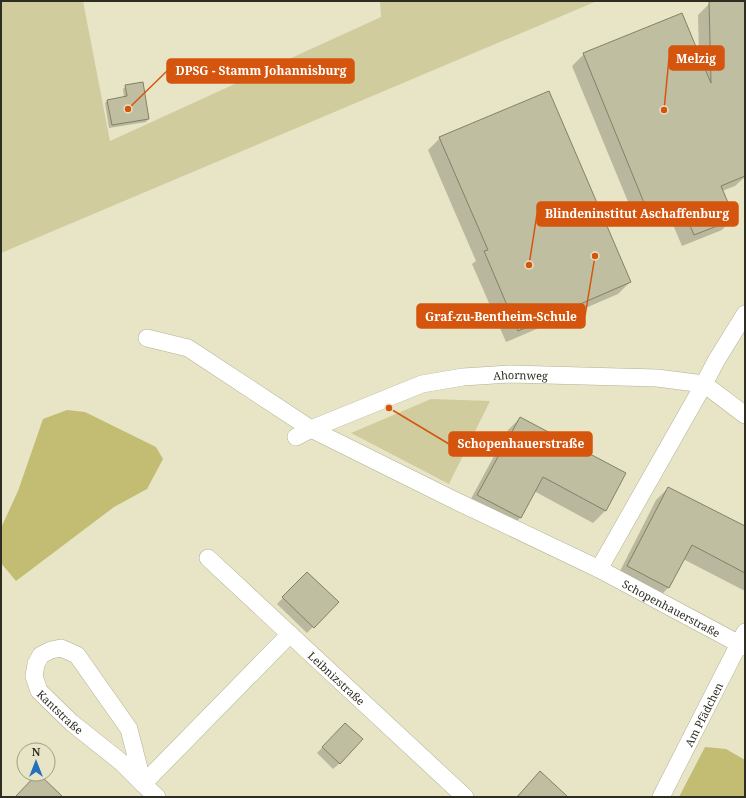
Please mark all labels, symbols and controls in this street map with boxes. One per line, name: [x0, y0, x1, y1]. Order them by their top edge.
callout: Melzig: [669, 46, 724, 70]
text: Melzig: [676, 50, 716, 67]
callout: DPSG - Stamm Johannisburg: [167, 59, 354, 83]
text: DPSG - Stamm Johannisburg: [176, 62, 347, 79]
callout: Blindeninstitut Aschaffenburg: [537, 202, 738, 226]
text: Blindeninstitut Aschaffenburg: [545, 205, 729, 222]
callout: Graf-zu-Bentheim-Schule: [417, 304, 585, 328]
text: Graf-zu-Bentheim-Schule: [425, 308, 577, 325]
street label: Ahornweg: [493, 366, 548, 383]
callout: Schopenhauerstraße: [449, 432, 592, 456]
text: Schopenhauerstraße: [458, 435, 585, 452]
street label: Schopenhauerstraße: [620, 576, 723, 640]
street label: Leibnizstraße: [305, 648, 369, 708]
street label: Am Pfädchen: [681, 679, 726, 749]
street label: Kantstraße: [34, 686, 87, 737]
north arrow: [16, 742, 56, 782]
text: N: [32, 744, 41, 759]

